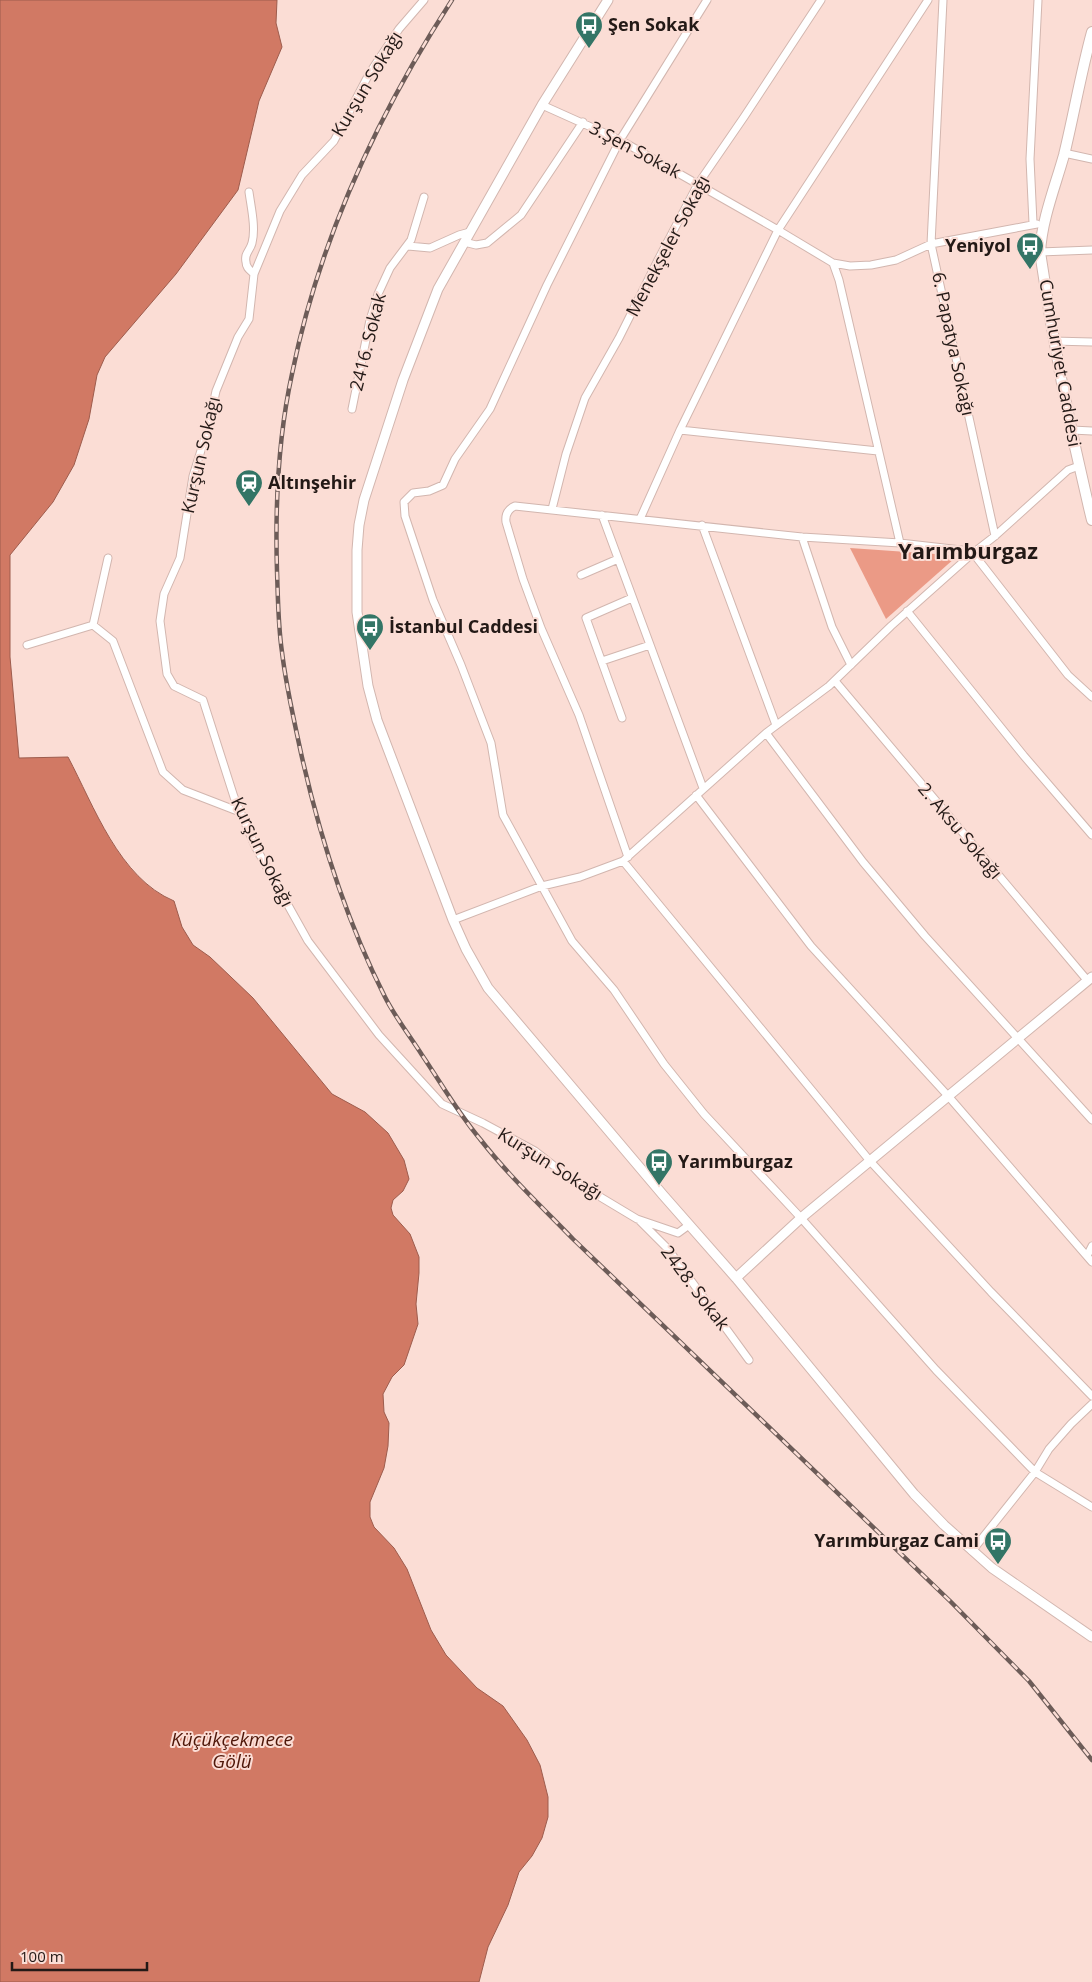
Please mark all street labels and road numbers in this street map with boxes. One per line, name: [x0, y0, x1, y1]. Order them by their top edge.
street label: Kurşun Sokağı: [325, 26, 407, 141]
street label: 3.Şen Sokak: [586, 115, 686, 184]
street label: Menekşeler Sokağı: [620, 171, 715, 320]
street label: 6. Papatya Sokağı: [927, 270, 981, 418]
street label: Cumhuriyet Caddesi: [1034, 277, 1088, 449]
street label: 2416. Sokak: [343, 290, 391, 393]
street label: Kurşun Sokağı: [175, 394, 225, 516]
street label: 2. Aksu Sokağı: [913, 777, 1008, 884]
street label: Kurşun Sokağı: [226, 793, 300, 910]
street label: Kurşun Sokağı: [494, 1121, 607, 1205]
street label: 2428. Sokak: [656, 1240, 736, 1335]

